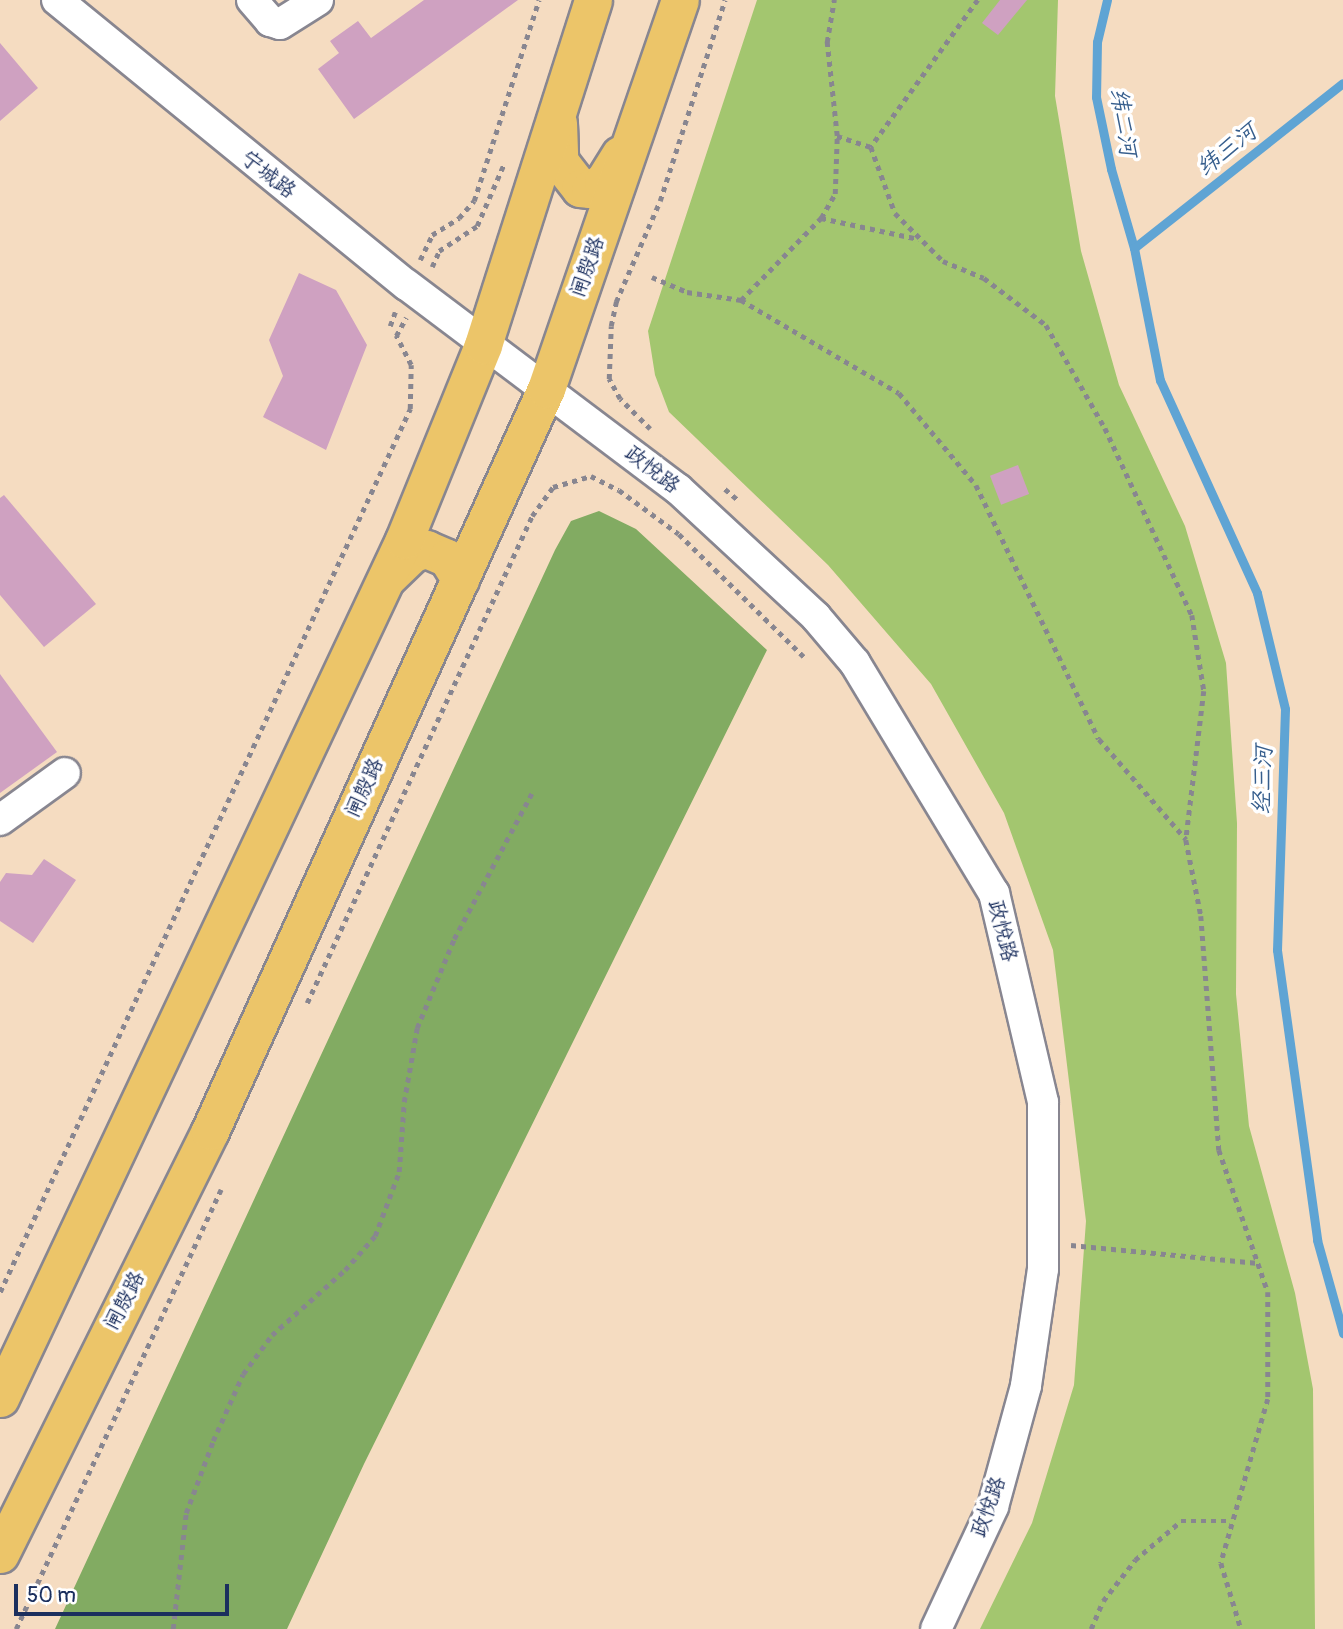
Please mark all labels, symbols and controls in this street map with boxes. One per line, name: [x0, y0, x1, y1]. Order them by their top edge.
water label: 纬二河: [1104, 86, 1142, 158]
water label: 纬三河: [1191, 118, 1263, 182]
street label: 宁城路: [235, 146, 301, 204]
street label: 闸殷路: [566, 233, 610, 301]
street label: 政悦路: [619, 441, 685, 499]
water label: 经三河: [1248, 745, 1278, 815]
street label: 闸殷路: [341, 754, 389, 822]
street label: 政悦路: [982, 897, 1022, 965]
street label: 闸殷路: [99, 1267, 151, 1335]
street label: 政悦路: [966, 1473, 1012, 1541]
scale bar: [18, 1570, 233, 1614]
text: 50 m: [27, 1582, 76, 1609]

